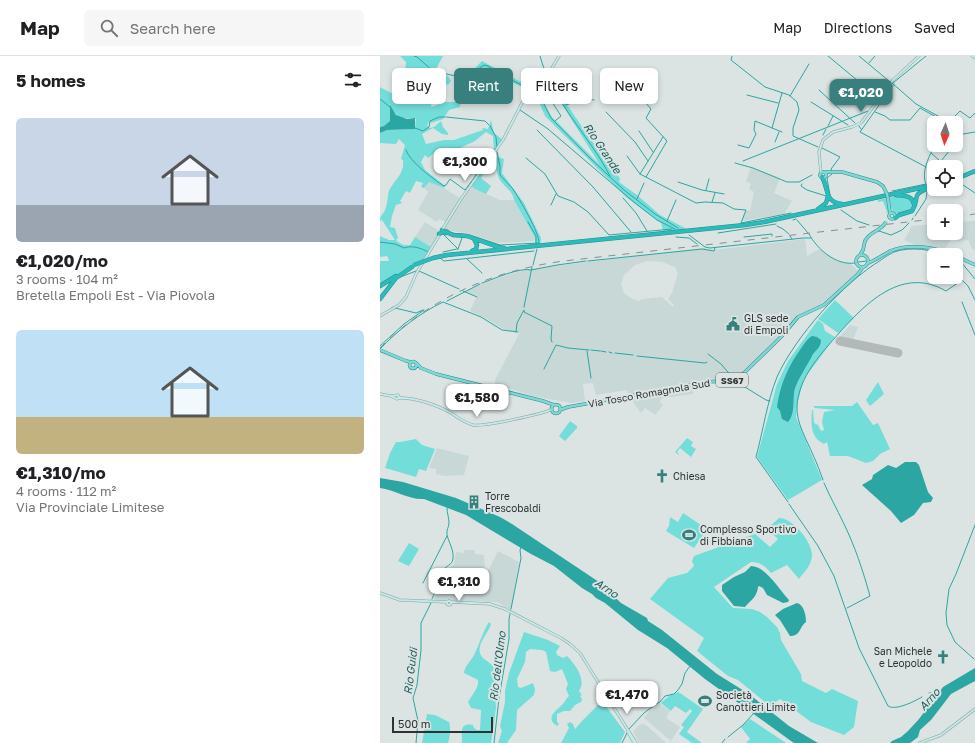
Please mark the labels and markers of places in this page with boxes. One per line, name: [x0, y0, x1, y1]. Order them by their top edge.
pin: €1,020: [828, 79, 894, 113]
pin: €1,300: [432, 148, 498, 182]
place label: GLS sede di Empoli: [744, 312, 789, 336]
public building icon: GLS sede di Empoli: [725, 316, 741, 332]
pin: €1,580: [444, 384, 510, 418]
church icon: Chiesa: [654, 468, 670, 484]
place label: Chiesa: [673, 470, 705, 482]
place label: Torre Frescobaldi: [485, 490, 541, 514]
building icon: Torre Frescobaldi: [466, 494, 482, 510]
place label: Complesso Sportivo di Fibbiana: [700, 523, 797, 547]
sports icon: Complesso Sportivo di Fibbiana: [681, 527, 697, 543]
pin: €1,310: [426, 568, 492, 602]
place label: San Michele e Leopoldo: [874, 645, 932, 669]
church icon: San Michele e Leopoldo: [935, 649, 951, 665]
pin: €1,470: [594, 681, 660, 715]
place label: Società Canottieri Limite: [716, 689, 796, 713]
sports icon: Società Canottieri Limite: [697, 693, 713, 709]

